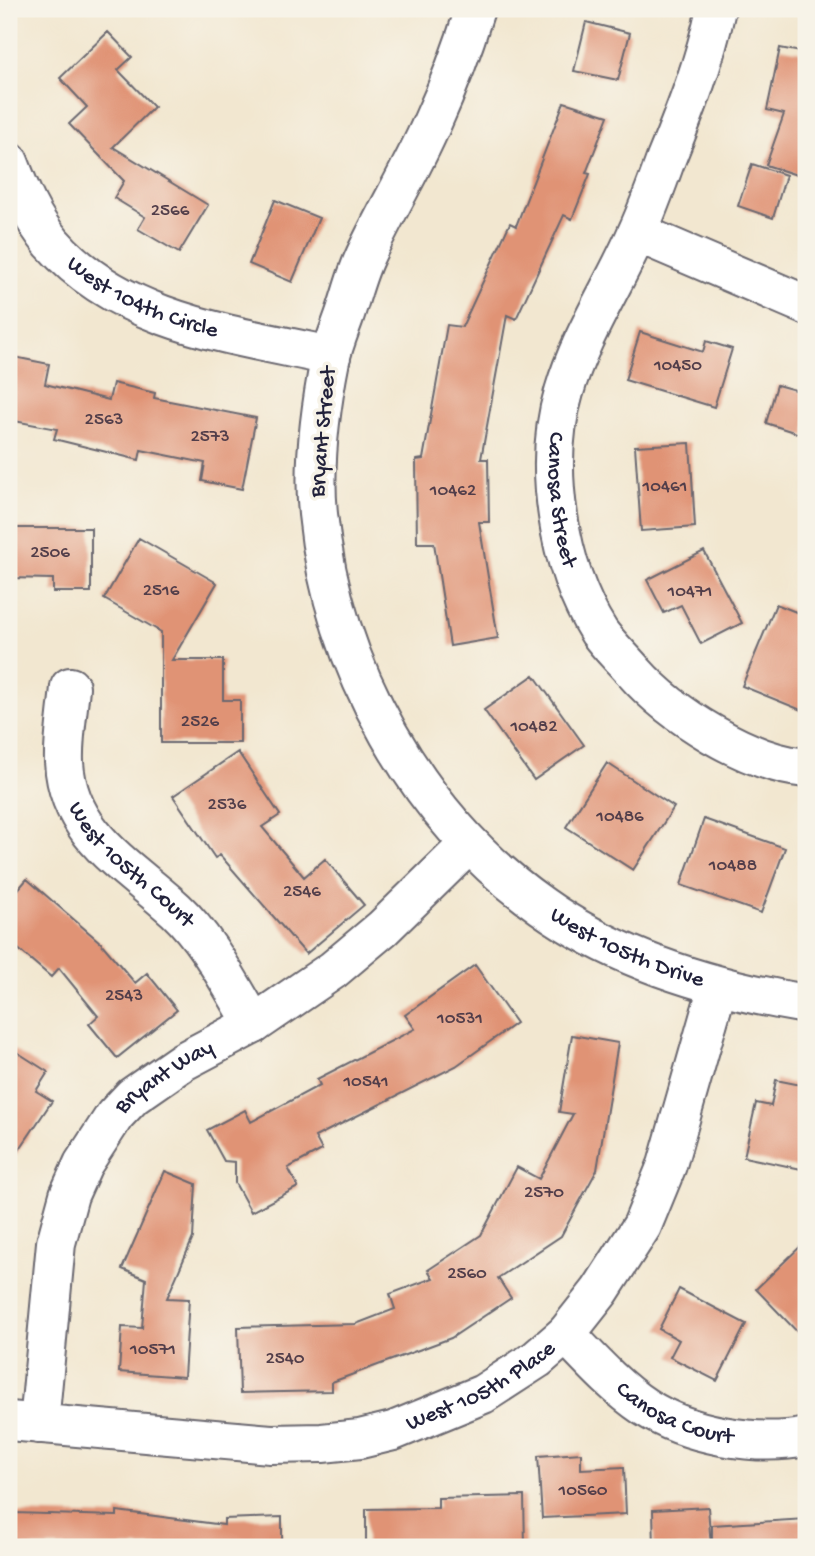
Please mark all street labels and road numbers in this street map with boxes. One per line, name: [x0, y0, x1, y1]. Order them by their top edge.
street label: West 104th Circle: [61, 251, 222, 345]
street label: Bryant Street: [305, 364, 343, 499]
street label: Canosa Street: [541, 431, 583, 572]
street label: West 105th Court: [61, 798, 201, 935]
street label: West 105th Drive: [545, 902, 708, 994]
street label: Bryant Way: [109, 1034, 218, 1121]
street label: West 105th Place: [402, 1335, 562, 1438]
street label: Canosa Court: [610, 1376, 737, 1451]

